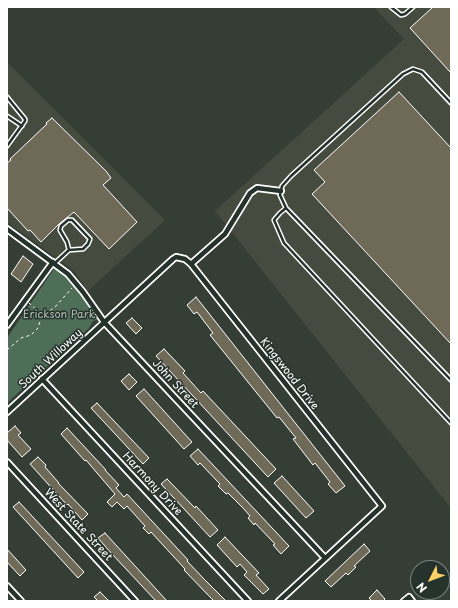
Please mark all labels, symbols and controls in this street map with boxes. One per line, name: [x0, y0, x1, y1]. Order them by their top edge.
park label: Erickson Park: [23, 308, 95, 322]
street label: South Willoway: [17, 326, 85, 392]
street label: Kingswood Drive: [257, 336, 321, 412]
street label: John Street: [149, 357, 201, 411]
street label: Harmony Drive: [119, 450, 185, 518]
street label: West State Street: [41, 486, 115, 564]
north arrow: [410, 560, 450, 600]
text: N: [412, 579, 431, 597]

